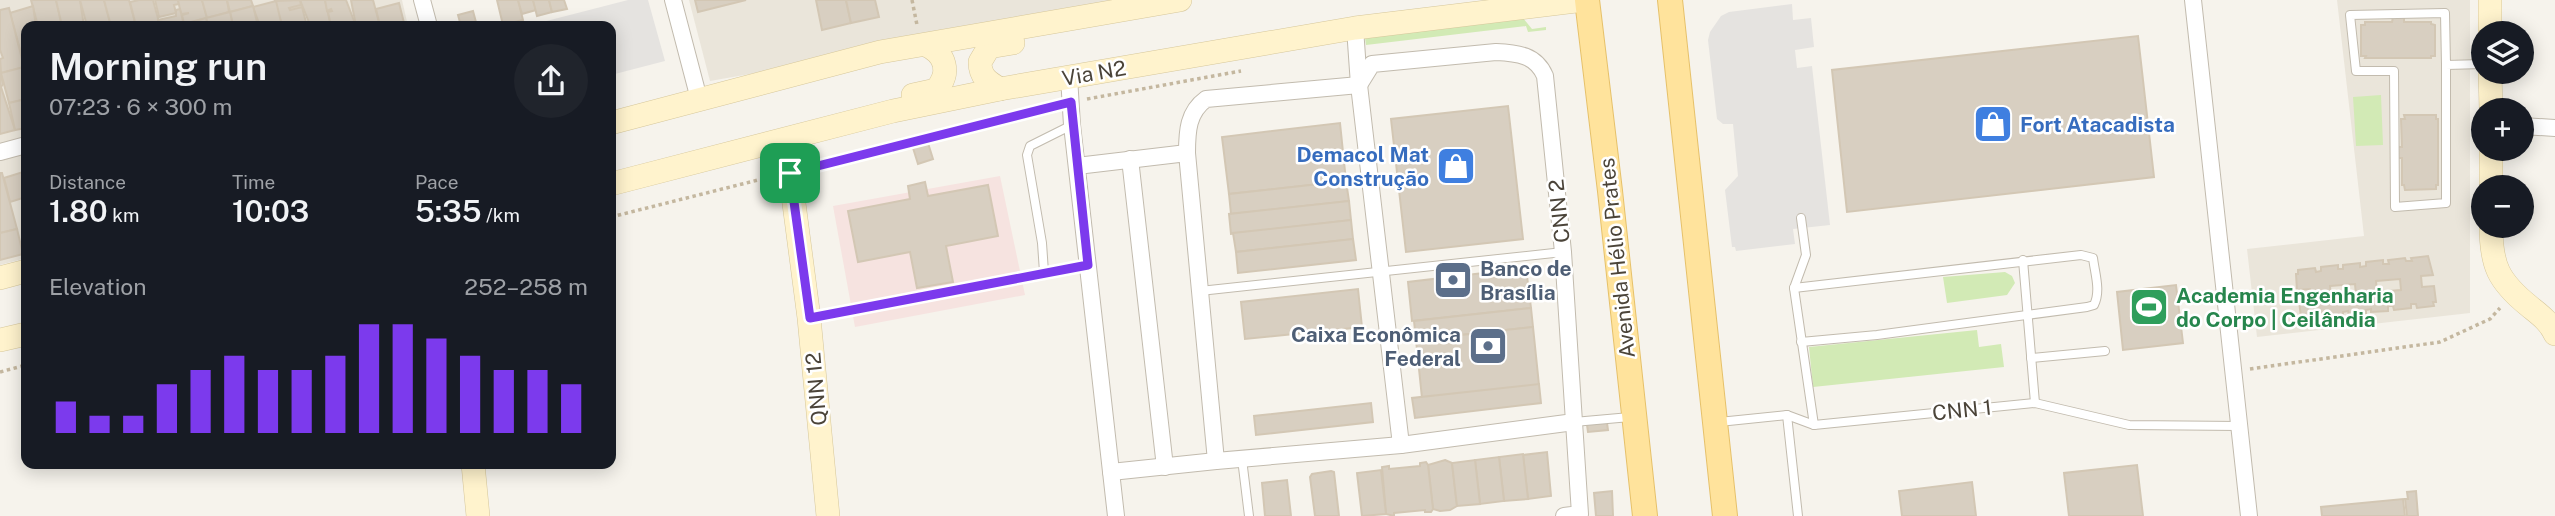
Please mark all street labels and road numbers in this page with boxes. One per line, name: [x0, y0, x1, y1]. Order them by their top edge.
street label: Via N2: [1060, 55, 1128, 91]
street label: Avenida Hélio Prates: [1594, 157, 1640, 359]
street label: CNN 2: [1543, 178, 1575, 244]
street label: QNN 12: [800, 351, 832, 427]
street label: CNN 1: [1931, 394, 1993, 426]

